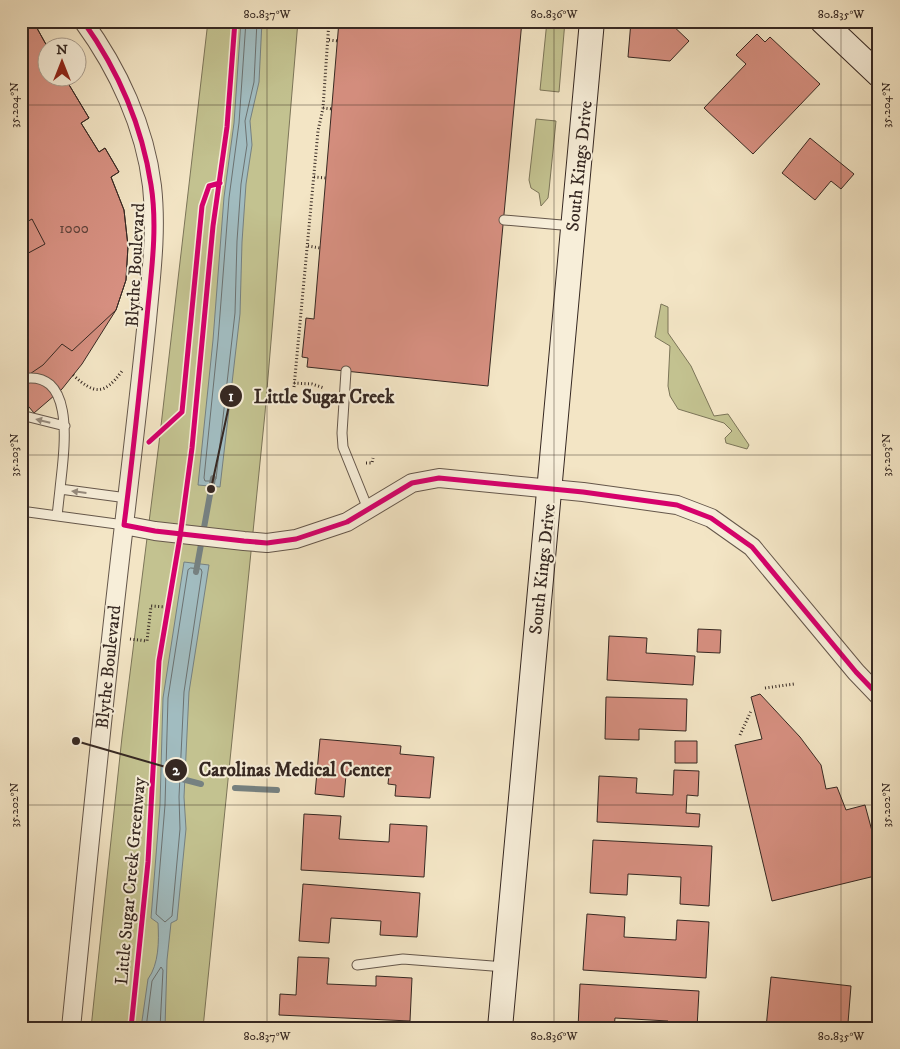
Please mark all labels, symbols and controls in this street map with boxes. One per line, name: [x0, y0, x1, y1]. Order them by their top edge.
text: 80.837°W: [244, 7, 291, 22]
text: 80.836°W: [531, 7, 578, 22]
text: 80.835°W: [818, 7, 865, 22]
north arrow: [38, 38, 88, 88]
text: N: [56, 41, 68, 59]
text: 35.204°N: [7, 82, 22, 128]
text: 35.204°N: [879, 82, 894, 128]
street label: South Kings Drive: [562, 100, 598, 233]
street label: Blythe Boulevard: [122, 202, 150, 328]
house number: 1000: [59, 219, 89, 238]
callout: Little Sugar Creek: [218, 379, 404, 413]
text: Little Sugar Creek: [254, 386, 395, 409]
text: 1: [228, 387, 234, 406]
one-way arrow: [36, 417, 51, 425]
text: 35.203°N: [7, 433, 22, 477]
text: 35.203°N: [879, 433, 894, 477]
one-way arrow: [71, 488, 87, 496]
street label: South Kings Drive: [525, 503, 561, 636]
street label: Blythe Boulevard: [92, 604, 126, 730]
callout: Carolinas Medical Center: [163, 753, 401, 787]
text: Carolinas Medical Center: [199, 759, 392, 782]
text: 2: [172, 761, 180, 780]
street label: Little Sugar Creek Greenway: [111, 776, 151, 986]
text: 35.202°N: [7, 782, 22, 827]
text: 35.202°N: [879, 782, 894, 827]
text: 80.837°W: [244, 1029, 291, 1044]
text: 80.836°W: [531, 1029, 578, 1044]
text: 80.835°W: [818, 1029, 865, 1044]

